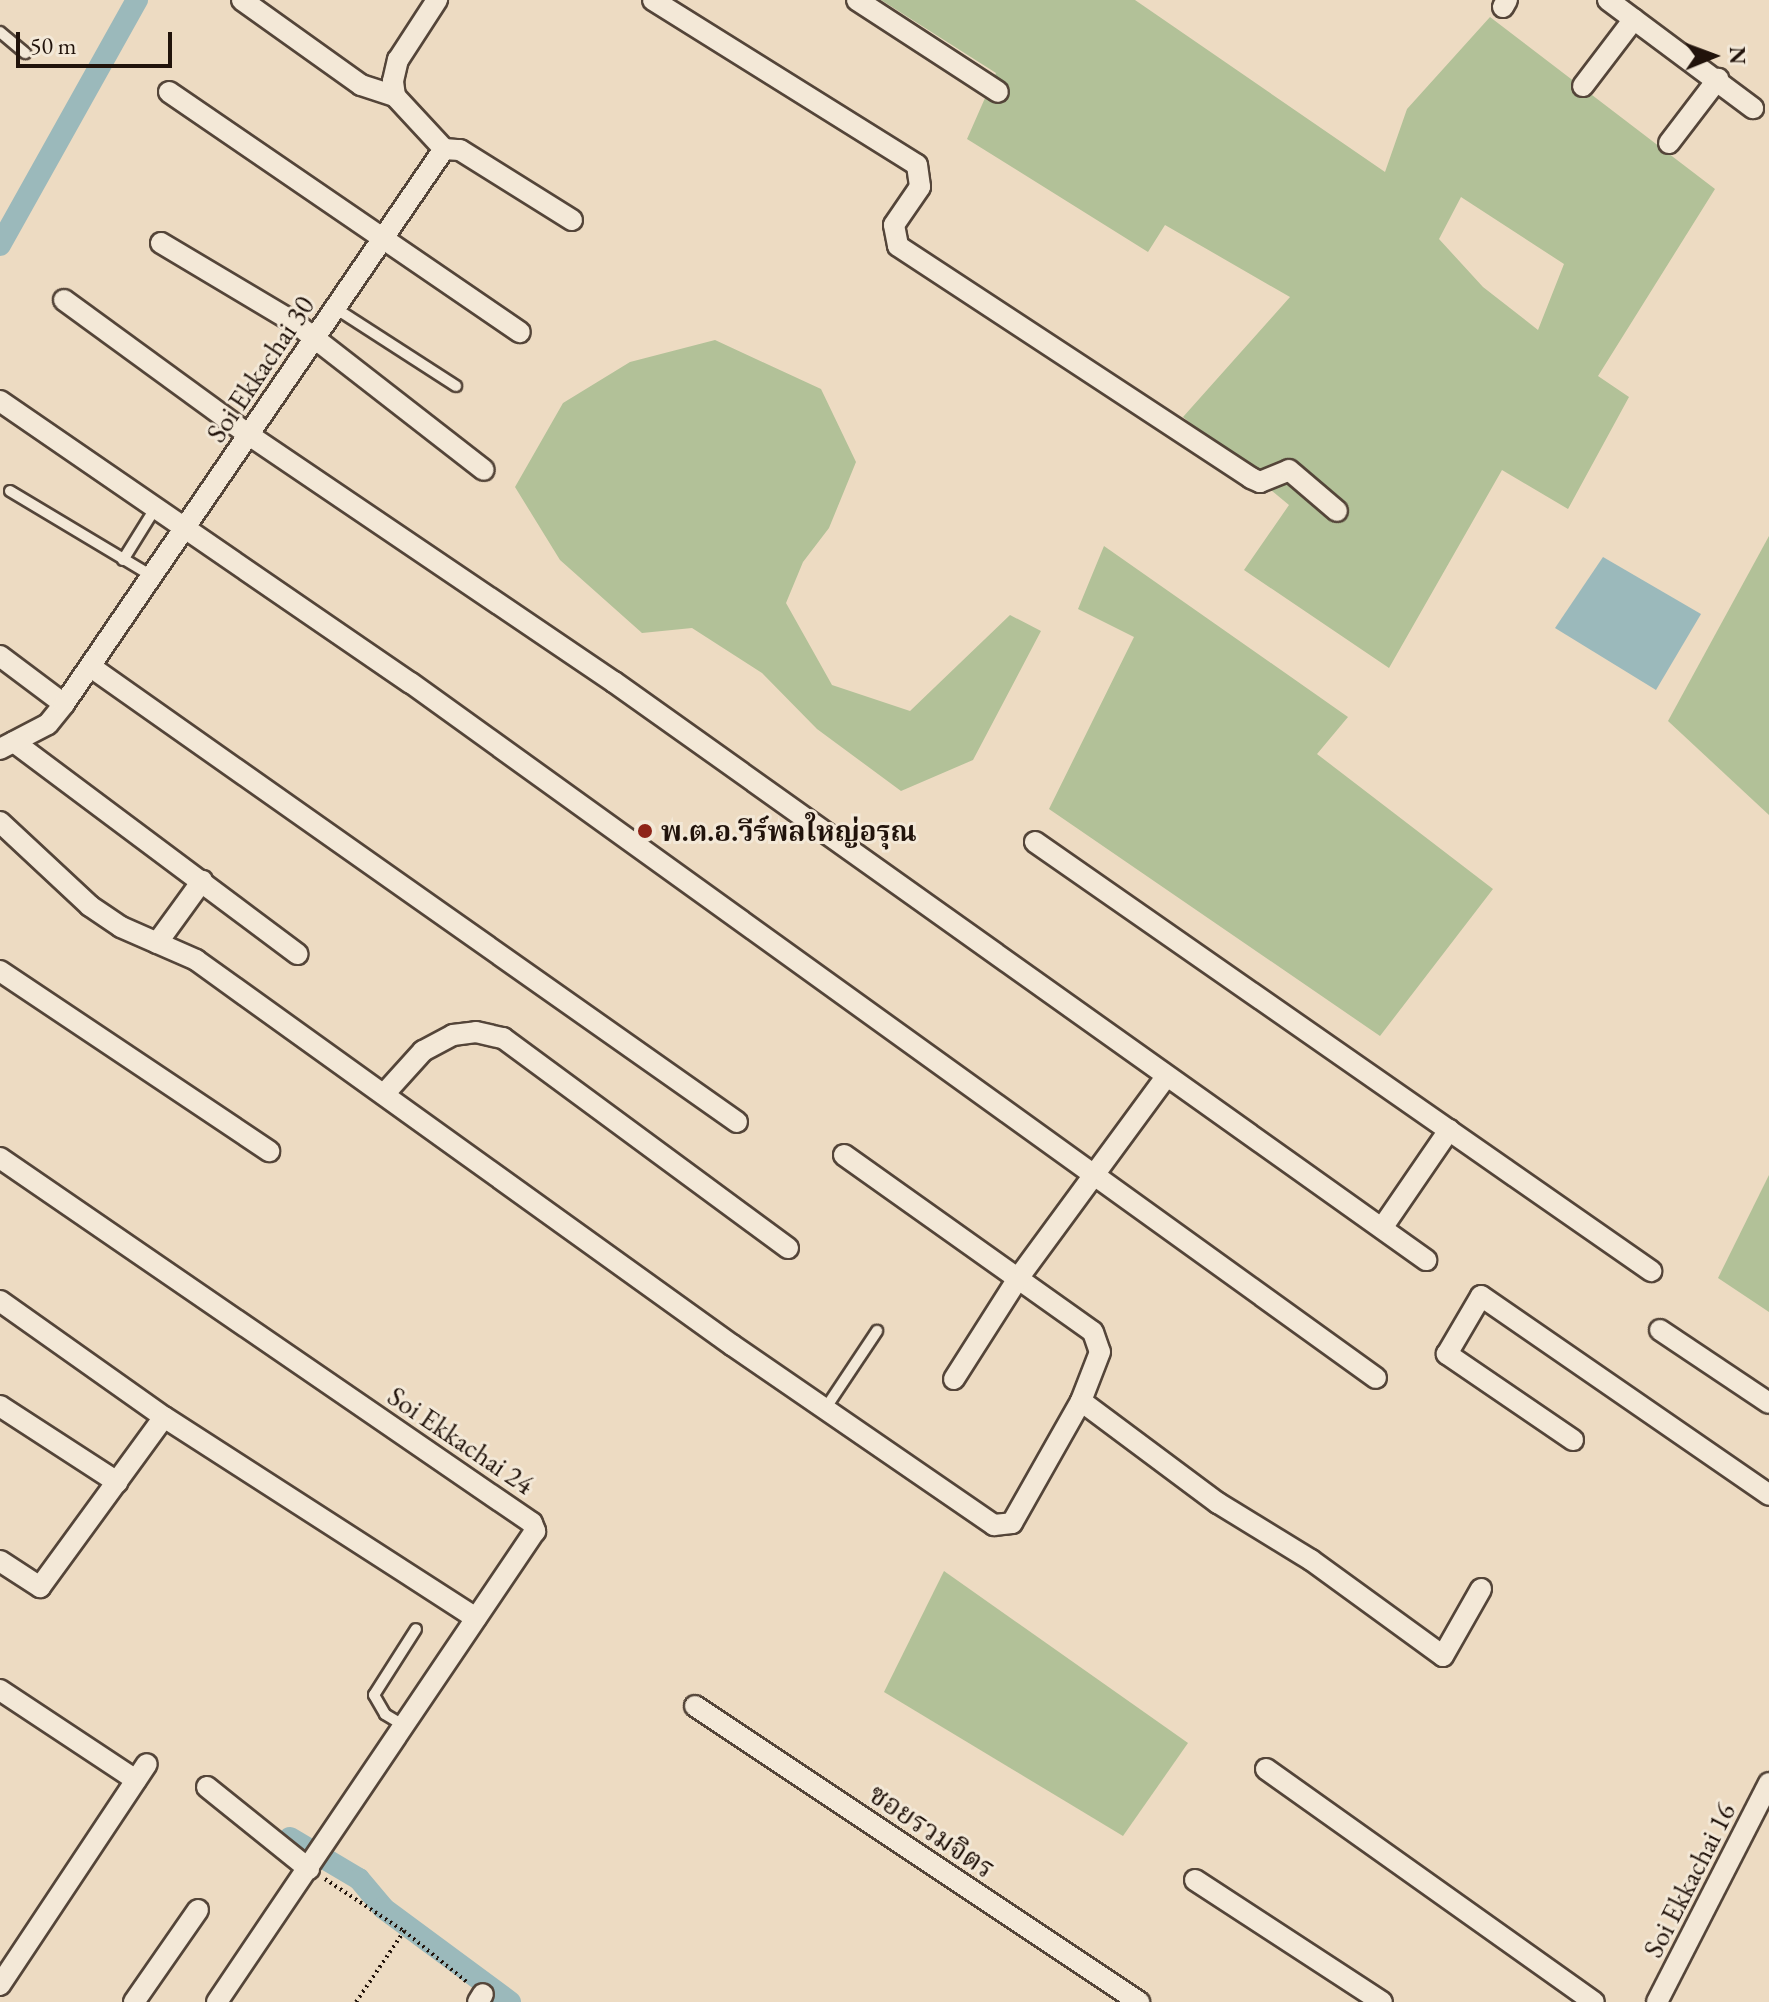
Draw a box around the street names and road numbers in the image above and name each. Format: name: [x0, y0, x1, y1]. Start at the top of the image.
street label: Soi Ekkachai 30: [199, 290, 321, 448]
street label: Soi Ekkachai 24: [382, 1379, 540, 1501]
street label: ซอยรวมจิตร: [863, 1777, 1001, 1885]
street label: Soi Ekkachai 16: [1636, 1797, 1742, 1963]

